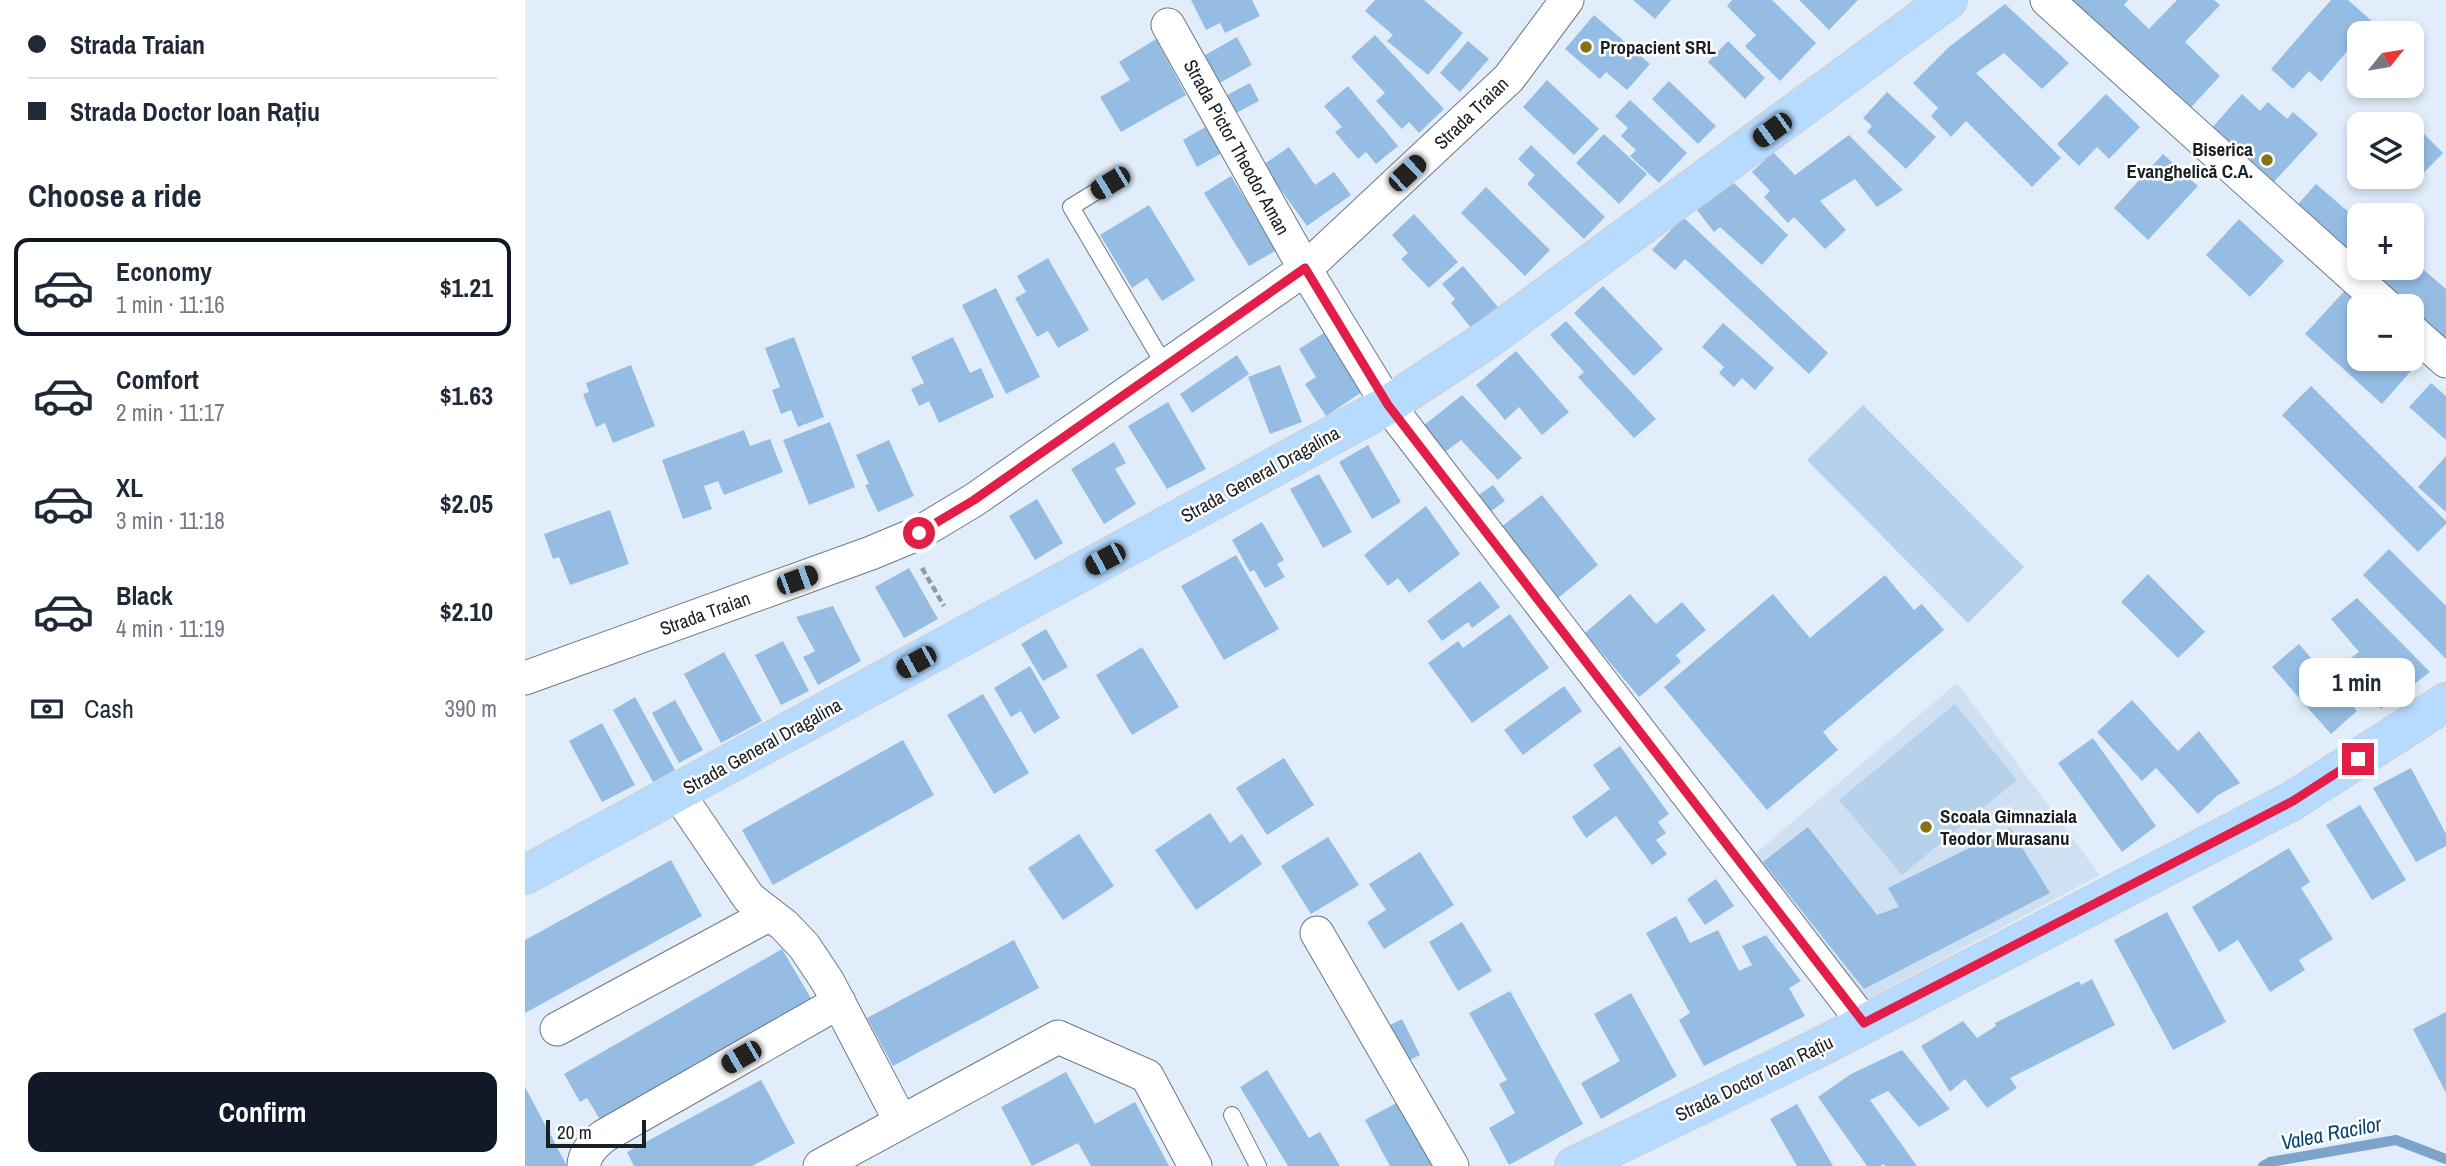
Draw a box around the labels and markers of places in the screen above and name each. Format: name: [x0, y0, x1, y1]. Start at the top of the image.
place label: Propacient SRL: [1600, 34, 1716, 60]
marker: Propacient SRL: [1578, 39, 1594, 55]
place label: Biserica Evanghelică C.A.: [2127, 136, 2253, 184]
marker: Biserica Evanghelică C.A.: [2259, 152, 2275, 168]
place label: Scoala Gimnaziala Teodor Murasanu: [1940, 803, 2077, 851]
marker: Scoala Gimnaziala Teodor Murasanu: [1918, 819, 1934, 835]

